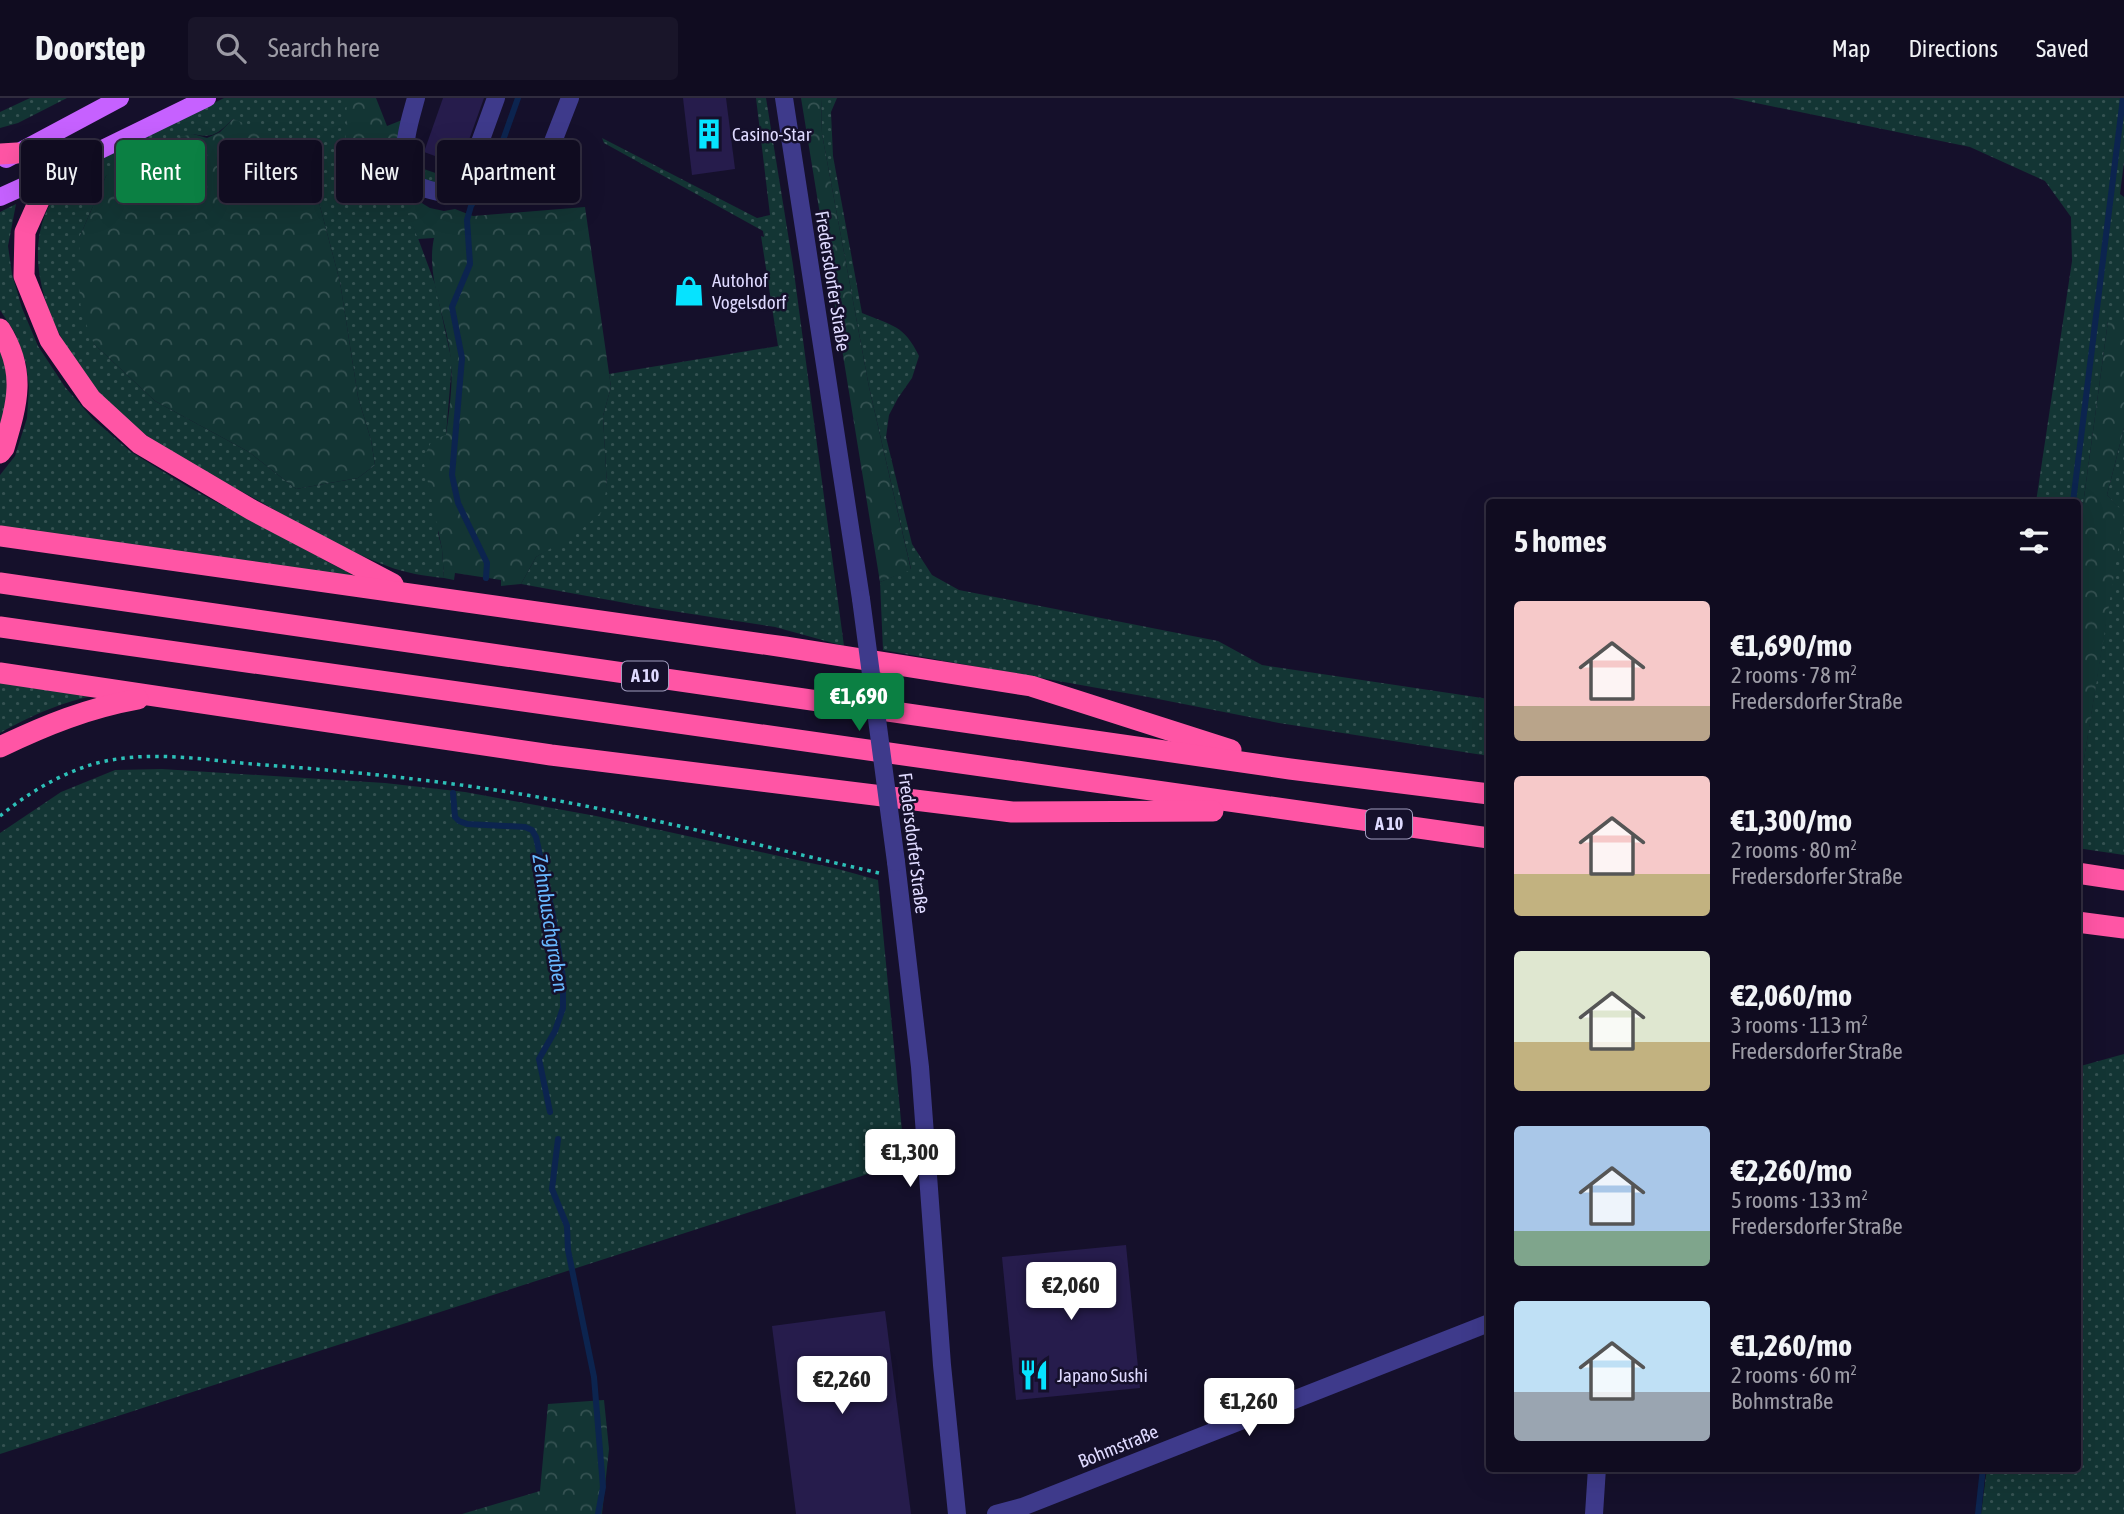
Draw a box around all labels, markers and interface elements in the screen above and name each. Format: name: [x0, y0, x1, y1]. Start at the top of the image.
search box: [188, 17, 678, 80]
text: Doorstep: [35, 29, 146, 67]
icon: search: [212, 29, 250, 67]
text: Search here: [268, 33, 380, 63]
text: Map: [1832, 35, 1870, 62]
text: Directions: [1908, 35, 1998, 62]
text: Saved: [2036, 35, 2089, 62]
building icon: Casino-Star: [692, 117, 726, 151]
place label: Casino-Star: [732, 123, 812, 145]
chip: Buy: [21, 140, 102, 203]
chip: Rent: [116, 140, 205, 203]
chip: Filters: [219, 140, 322, 203]
chip: New: [336, 140, 423, 203]
chip: Apartment: [437, 140, 580, 203]
street label: Fredersdorfer Straße: [811, 209, 855, 353]
place label: Autohof Vogelsdorf: [712, 269, 786, 313]
shop icon: Autohof Vogelsdorf: [672, 274, 706, 308]
icon: filters: [2015, 522, 2053, 560]
text: 5 homes: [1514, 524, 1607, 558]
text: €1,690/mo: [1731, 628, 1852, 662]
icon: home: [1570, 629, 1654, 713]
road number: A 10: [622, 662, 668, 690]
text: 2 rooms · 78 m²: [1731, 662, 1857, 688]
pin: €1,690: [802, 674, 916, 733]
text: €1,690: [830, 683, 888, 709]
text: Fredersdorfer Straße: [1731, 688, 1903, 714]
street label: Fredersdorfer Straße: [894, 771, 934, 915]
text: €1,300/mo: [1731, 803, 1852, 837]
icon: home: [1570, 804, 1654, 888]
road number: A 10: [1366, 810, 1412, 838]
text: 2 rooms · 80 m²: [1731, 837, 1857, 863]
water label: Zehnbuschgraben: [528, 852, 574, 994]
text: Fredersdorfer Straße: [1731, 863, 1903, 889]
text: €2,060/mo: [1731, 978, 1852, 1012]
icon: home: [1570, 979, 1654, 1063]
text: 3 rooms · 113 m²: [1731, 1012, 1868, 1038]
text: Fredersdorfer Straße: [1731, 1038, 1903, 1064]
pin: €1,300: [853, 1130, 967, 1189]
text: €1,300: [881, 1139, 939, 1165]
text: €2,260/mo: [1731, 1153, 1852, 1187]
icon: home: [1570, 1154, 1654, 1238]
text: 5 rooms · 133 m²: [1731, 1187, 1868, 1213]
text: Fredersdorfer Straße: [1731, 1213, 1903, 1239]
pin: €2,060: [1014, 1262, 1128, 1322]
text: €2,060: [1042, 1272, 1100, 1298]
text: €1,260/mo: [1731, 1328, 1852, 1362]
icon: home: [1570, 1329, 1654, 1413]
pin: €2,260: [785, 1356, 899, 1416]
restaurant icon: Japano Sushi: [1017, 1358, 1051, 1392]
text: 2 rooms · 60 m²: [1731, 1362, 1857, 1388]
place label: Japano Sushi: [1057, 1364, 1148, 1386]
text: €2,260: [813, 1366, 871, 1392]
pin: €1,260: [1192, 1378, 1306, 1438]
text: €1,260: [1220, 1388, 1278, 1414]
text: Bohmstraße: [1731, 1388, 1833, 1414]
street label: Bohmstraße: [1075, 1420, 1161, 1472]

